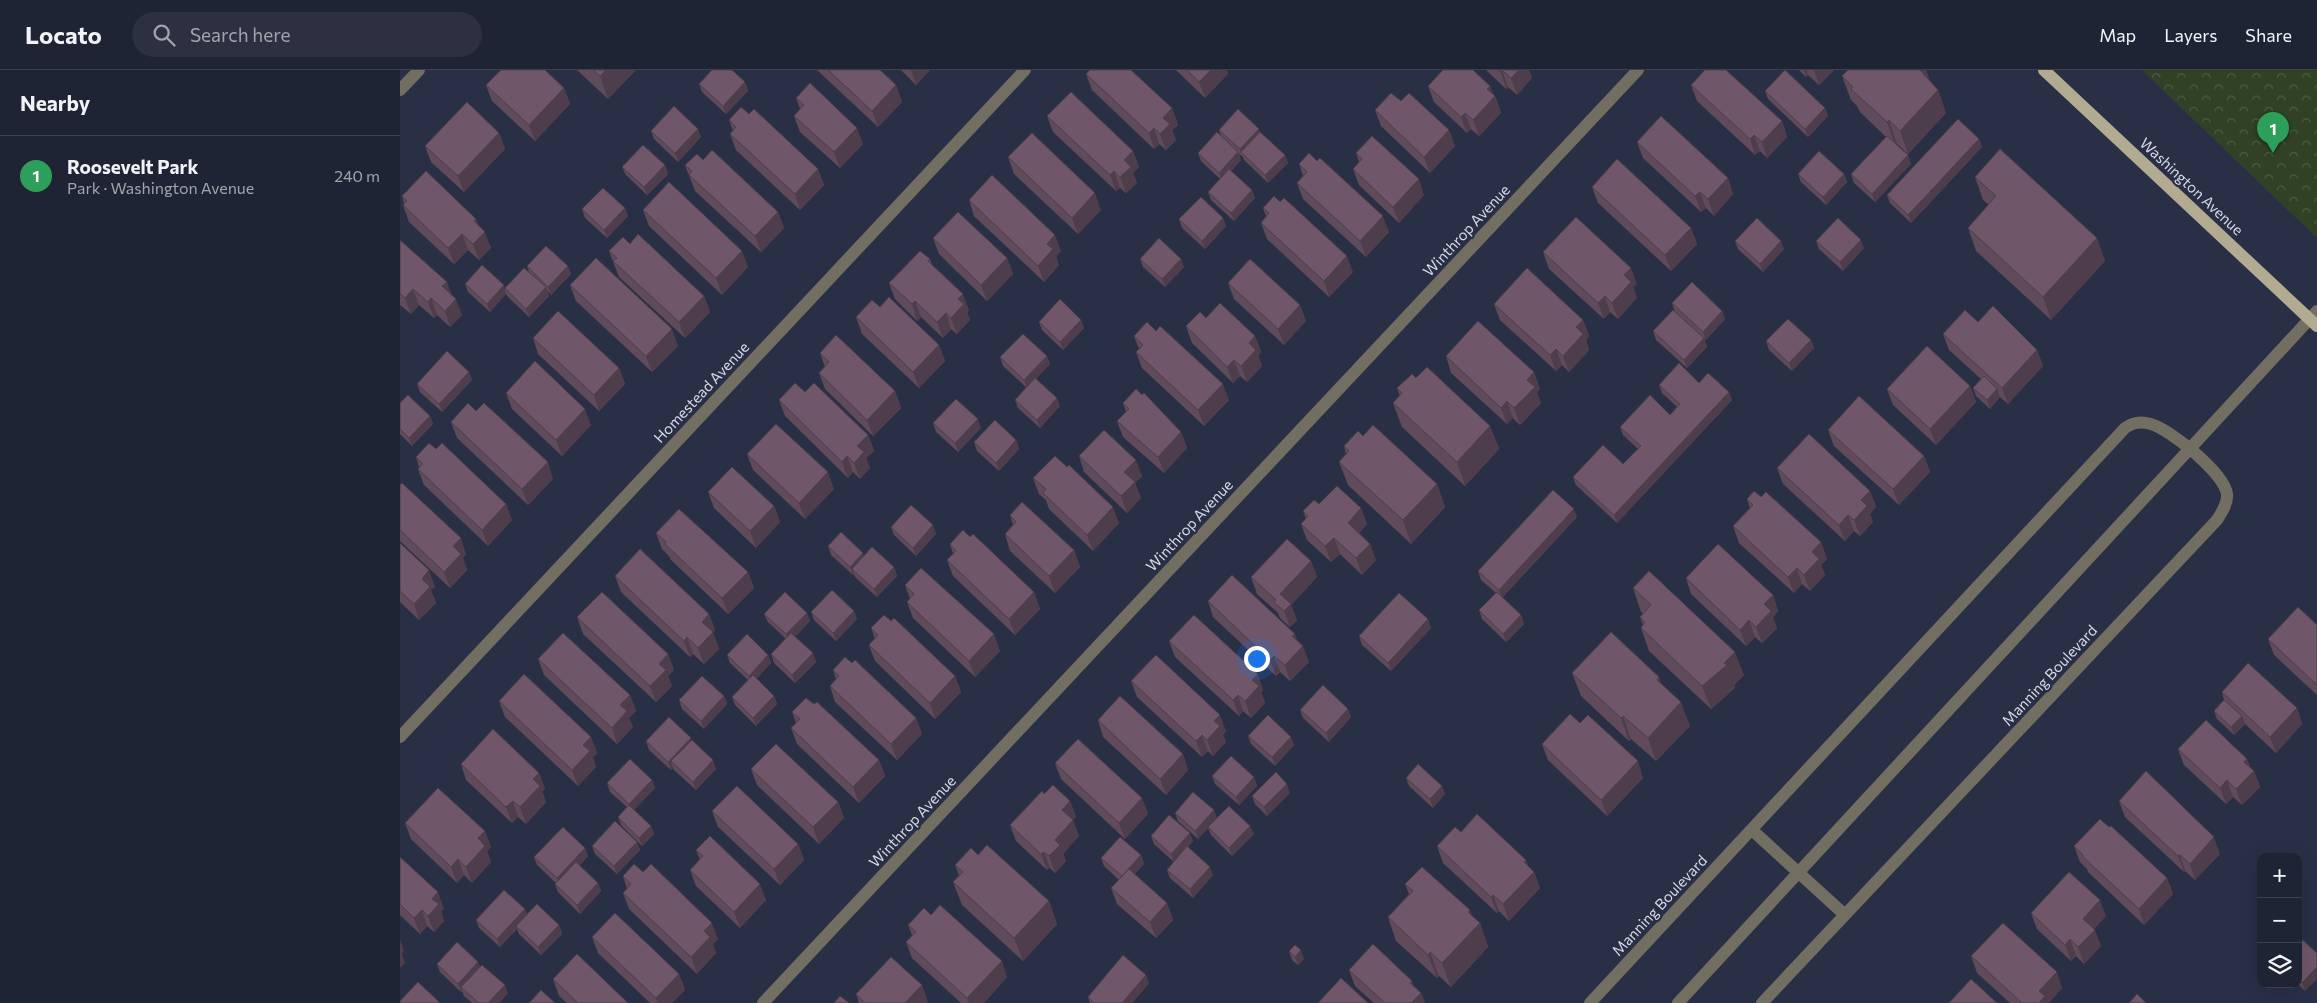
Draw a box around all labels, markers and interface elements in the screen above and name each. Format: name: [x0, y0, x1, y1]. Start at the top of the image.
search box: [132, 12, 482, 57]
text: Locato: [25, 20, 102, 49]
icon: search: [150, 21, 178, 49]
text: Search here: [190, 23, 290, 46]
text: Map: [2099, 24, 2136, 46]
text: Layers: [2164, 24, 2217, 46]
text: Share: [2245, 24, 2292, 46]
text: Nearby: [20, 90, 90, 115]
pin: 1: [2257, 112, 2289, 153]
street label: Washington Avenue: [2137, 133, 2248, 239]
text: Roosevelt Park: [67, 155, 198, 178]
text: 1: [32, 166, 40, 185]
text: 240 m: [334, 166, 380, 185]
text: Park · Washington Avenue: [67, 178, 254, 197]
street label: Winthrop Avenue: [1419, 180, 1513, 280]
street label: Homestead Avenue: [650, 338, 752, 446]
street label: Winthrop Avenue: [1142, 475, 1236, 575]
street label: Manning Boulevard: [1998, 621, 2100, 729]
your location: [1244, 646, 1270, 672]
street label: Winthrop Avenue: [865, 771, 959, 871]
street label: Manning Boulevard: [1608, 851, 1710, 959]
map controls: [2257, 853, 2302, 988]
button: +: [2257, 853, 2302, 898]
button: −: [2257, 898, 2302, 943]
button: layers: [2257, 943, 2302, 988]

